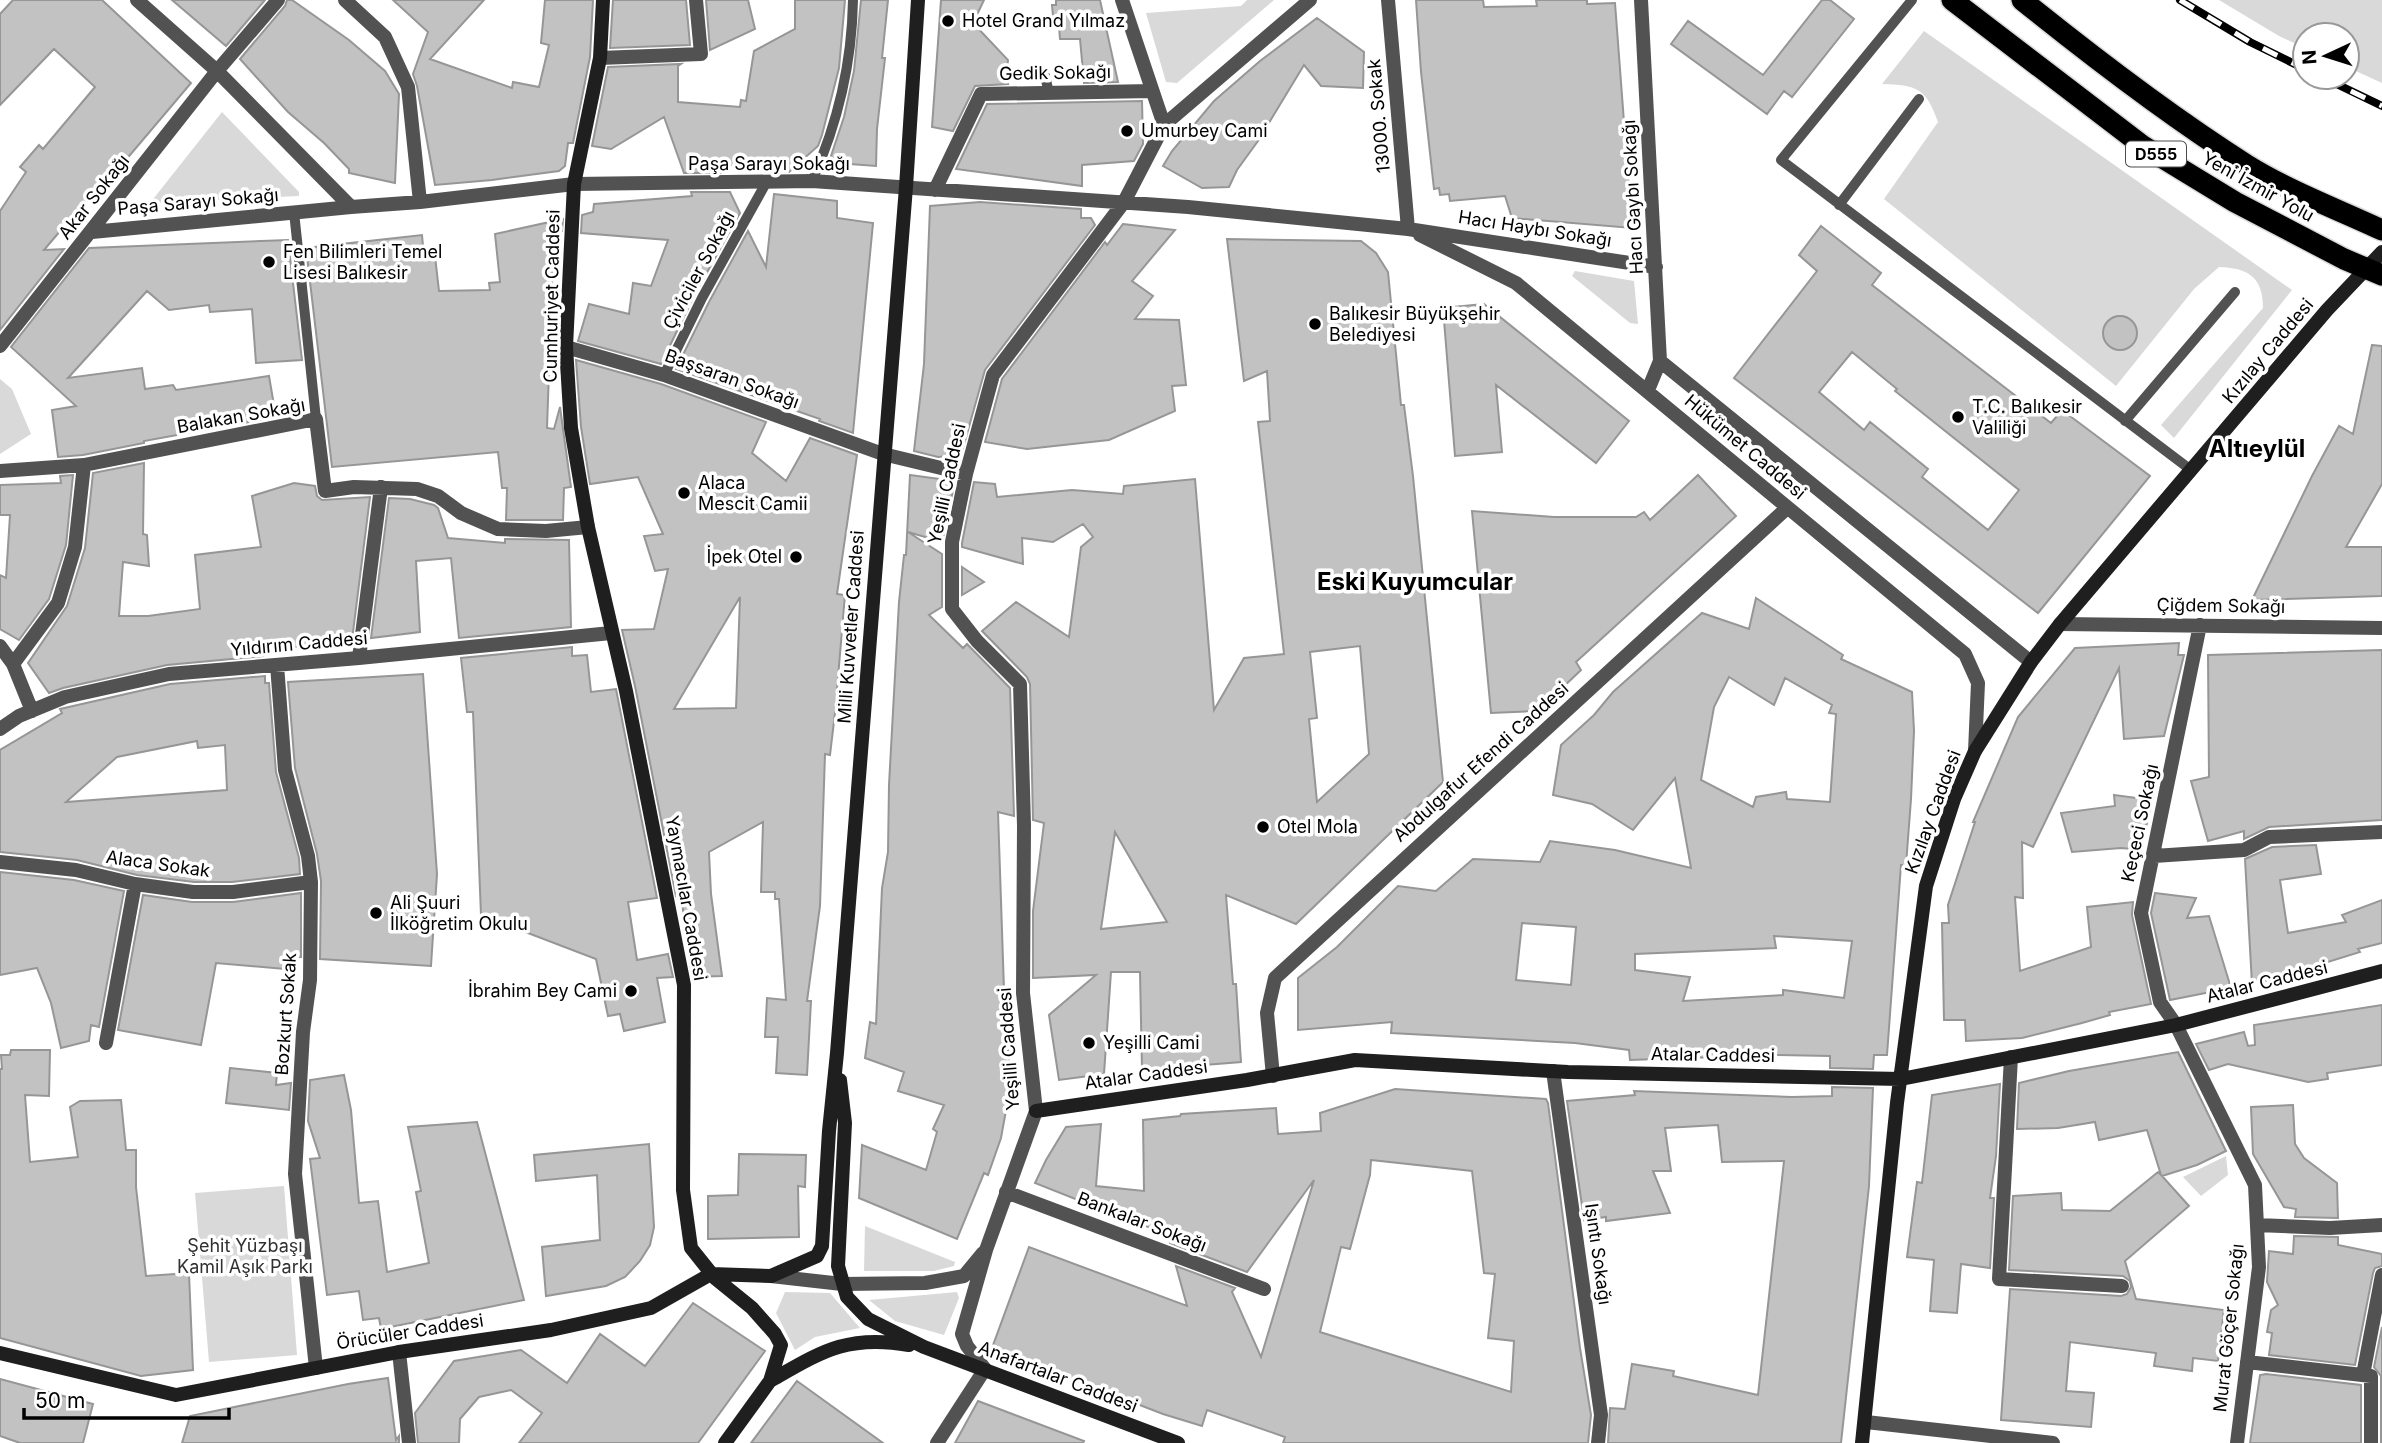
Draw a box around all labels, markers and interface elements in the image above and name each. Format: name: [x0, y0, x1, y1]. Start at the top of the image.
place label: Hotel Grand Yılmaz: [962, 10, 1125, 31]
marker: Hotel Grand Yılmaz: [940, 13, 956, 29]
north arrow: [2291, 21, 2361, 91]
text: N: [2298, 49, 2322, 65]
street label: 13000. Sokak: [1363, 58, 1394, 174]
street label: Gedik Sokağı: [999, 61, 1111, 84]
street label: Hacı Gaybı Sokağı: [1618, 119, 1647, 275]
place label: Umurbey Cami: [1141, 120, 1268, 141]
marker: Umurbey Cami: [1119, 123, 1135, 139]
road number: D555: [2126, 142, 2186, 166]
street label: Yeni İzmir Yolu: [2199, 146, 2318, 226]
street label: Akar Sokağı: [54, 150, 133, 243]
street label: Paşa Sarayı Sokağı: [688, 153, 850, 174]
street label: Paşa Sarayı Sokağı: [116, 184, 279, 219]
street label: Hacı Haybı Sokağı: [1457, 206, 1613, 251]
street label: Çiviciler Sokağı: [659, 207, 739, 333]
street label: Cumhuriyet Caddesi: [539, 209, 564, 383]
place label: Fen Bilimleri Temel Lisesi Balıkesir: [283, 241, 442, 283]
marker: Fen Bilimleri Temel Lisesi Balıkesir: [261, 254, 277, 270]
street label: Kızılay Caddesi: [2218, 294, 2317, 407]
place label: Balıkesir Büyükşehir Belediyesi: [1329, 303, 1500, 345]
marker: Balıkesir Büyükşehir Belediyesi: [1307, 316, 1323, 332]
street label: Başsaran Sokağı: [662, 344, 802, 413]
street label: Hükümet Caddesi: [1681, 390, 1810, 503]
street label: Balakan Sokağı: [175, 394, 307, 437]
place label: T.C. Balıkesir Valiliği: [1972, 396, 2082, 438]
marker: T.C. Balıkesir Valiliği: [1950, 409, 1966, 425]
street label: Yeşilli Caddesi: [923, 422, 970, 546]
district label: Altıeylül: [2209, 434, 2305, 463]
place label: Alaca Mescit Camii: [698, 472, 808, 514]
marker: Alaca Mescit Camii: [676, 485, 692, 501]
street label: Milli Kuvvetler Caddesi: [833, 530, 868, 724]
place label: İpek Otel: [706, 545, 782, 567]
marker: İpek Otel: [788, 549, 804, 565]
district label: Eski Kuyumcular: [1317, 567, 1513, 596]
street label: Çiğdem Sokağı: [2157, 594, 2285, 617]
street label: Yıldırım Caddesi: [229, 627, 368, 660]
street label: Abdulgafur Efendi Caddesi: [1389, 678, 1572, 846]
street label: Kızılay Caddesi: [1900, 747, 1965, 877]
street label: Keçeci Sokağı: [2117, 762, 2162, 884]
street label: Yaymacılar Caddesi: [662, 814, 711, 982]
place label: Otel Mola: [1277, 816, 1358, 837]
marker: Otel Mola: [1255, 819, 1271, 835]
street label: Alaca Sokak: [105, 846, 211, 881]
place label: Ali Şuuri İlköğretim Okulu: [390, 892, 528, 934]
marker: Ali Şuuri İlköğretim Okulu: [368, 905, 384, 921]
street label: Bozkurt Sokak: [271, 952, 300, 1076]
street label: Atalar Caddesi: [2204, 956, 2330, 1007]
place label: İbrahim Bey Cami: [468, 979, 617, 1001]
marker: İbrahim Bey Cami: [623, 983, 639, 999]
street label: Yeşilli Caddesi: [994, 987, 1023, 1111]
place label: Yeşilli Cami: [1103, 1032, 1200, 1053]
marker: Yeşilli Cami: [1081, 1035, 1097, 1051]
street label: Atalar Caddesi: [1651, 1043, 1775, 1066]
street label: Atalar Caddesi: [1083, 1055, 1209, 1094]
street label: Bankalar Sokağı: [1075, 1187, 1210, 1256]
street label: Işıntı Sokağı: [1581, 1202, 1616, 1306]
park label: Şehit Yüzbaşı Kamil Aşık Parkı: [177, 1235, 313, 1277]
street label: Murat Göçer Sokağı: [2209, 1243, 2248, 1413]
street label: Örücüler Caddesi: [335, 1309, 485, 1353]
street label: Anafartalar Caddesi: [976, 1336, 1141, 1417]
scale bar: [24, 1376, 229, 1420]
text: 50 m: [35, 1388, 85, 1413]

